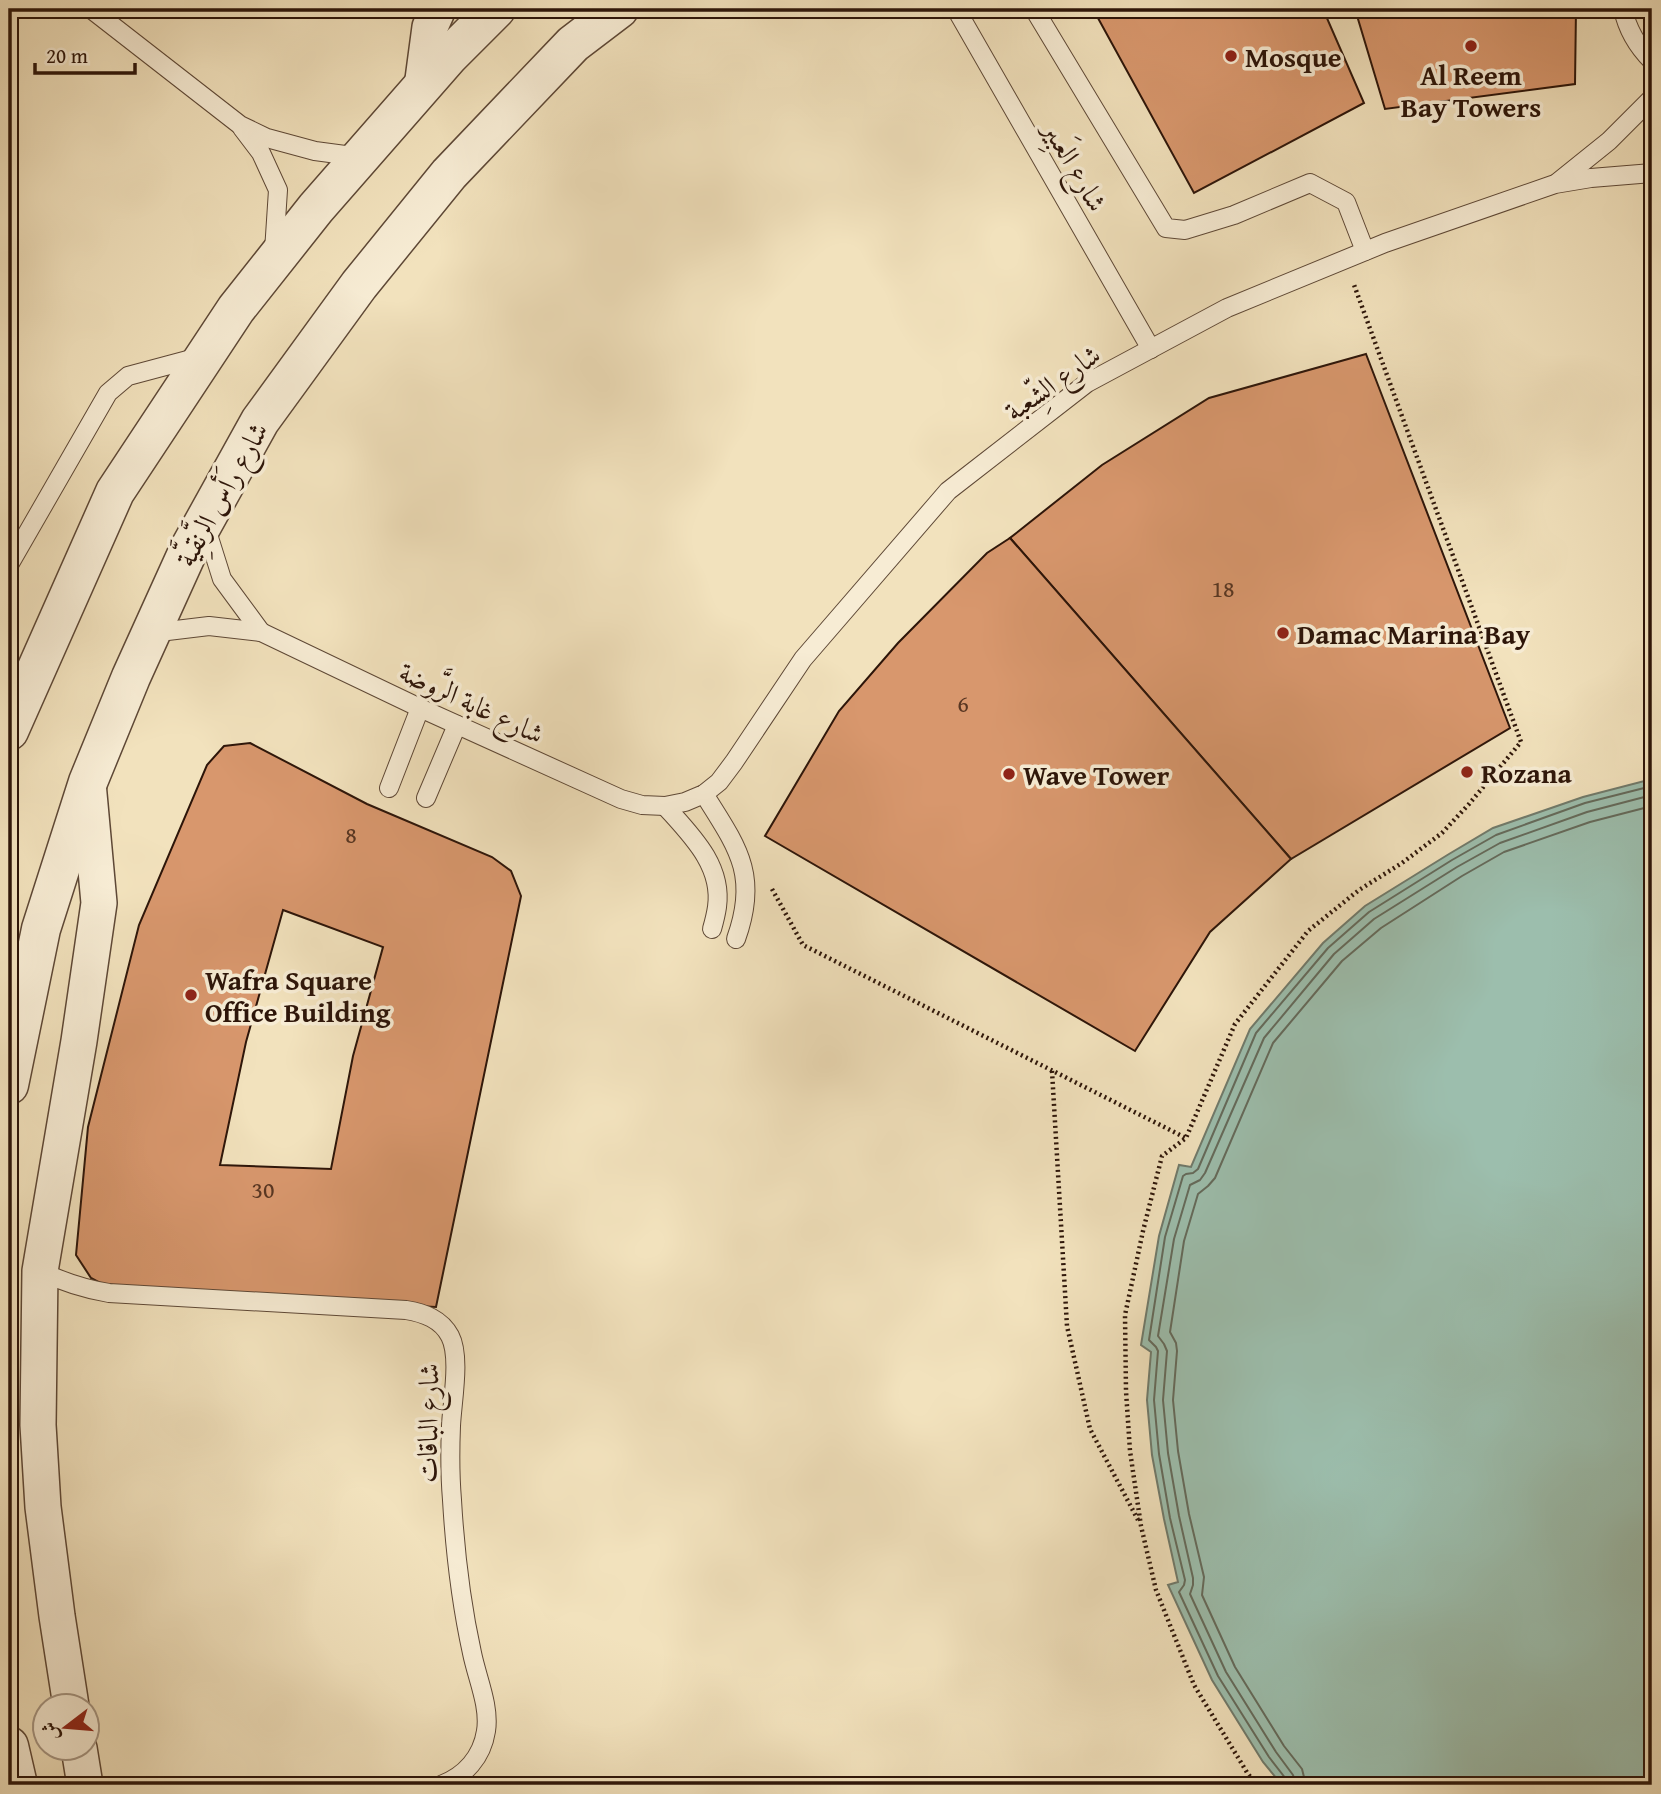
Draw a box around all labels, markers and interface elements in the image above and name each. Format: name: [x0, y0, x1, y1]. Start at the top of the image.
scale bar: [35, 32, 135, 76]
place label: Mosque: [1245, 36, 1341, 77]
marker: Al Reem Bay Towers: [1463, 38, 1479, 54]
text: 20 m: [46, 40, 88, 71]
marker: Mosque: [1223, 48, 1239, 64]
place label: Al Reem Bay Towers: [1401, 54, 1541, 127]
street label: شارع العَبِير: [1029, 111, 1118, 221]
street label: شارع الشِّعبة: [995, 334, 1111, 433]
street label: شارع رَأس الرَّنقِيَّة: [162, 413, 281, 576]
house number: 18: [1211, 571, 1235, 606]
place label: Damac Marina Bay: [1297, 613, 1531, 654]
marker: Damac Marina Bay: [1275, 625, 1291, 641]
street label: شارع غابة الرَّوضة: [391, 648, 552, 757]
house number: 6: [957, 686, 969, 721]
place label: Rozana: [1481, 752, 1572, 793]
place label: Wave Tower: [1023, 754, 1170, 795]
marker: Rozana: [1459, 764, 1475, 780]
marker: Wave Tower: [1001, 766, 1017, 782]
house number: 8: [345, 817, 357, 852]
place label: Wafra Square Office Building: [205, 959, 391, 1032]
marker: Wafra Square Office Building: [183, 987, 199, 1003]
house number: 30: [251, 1172, 275, 1207]
street label: شارع الباقات: [405, 1363, 453, 1483]
north arrow: [32, 1692, 102, 1762]
text: ش: [34, 1719, 66, 1745]

